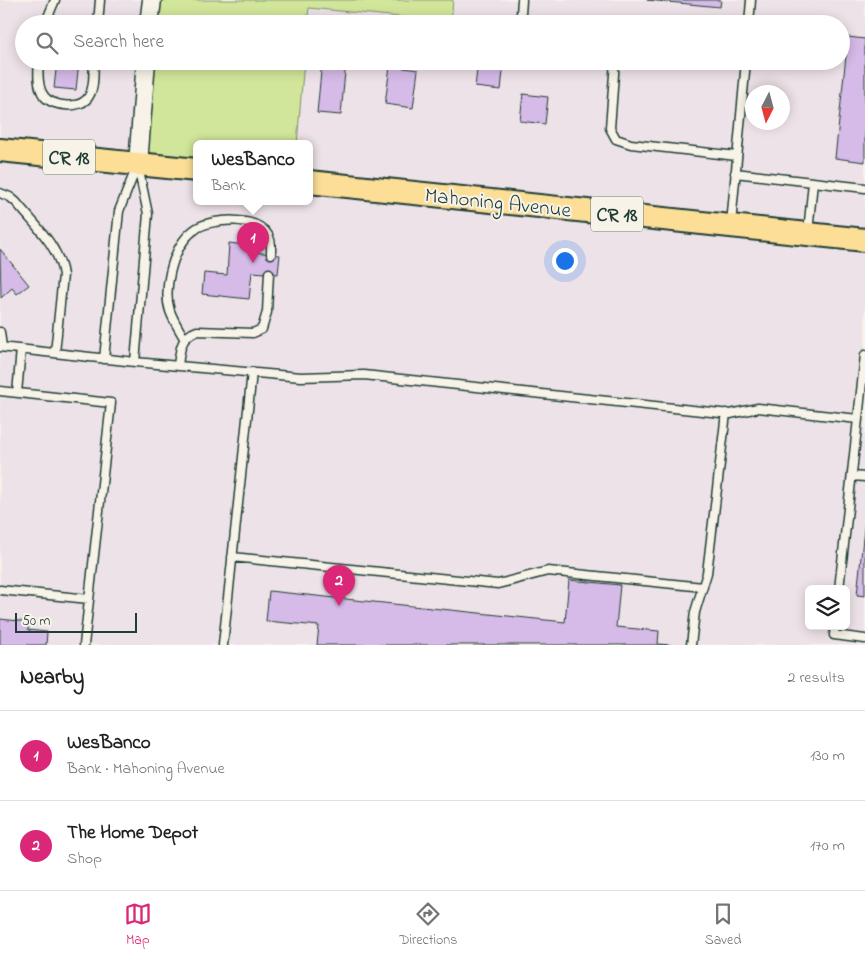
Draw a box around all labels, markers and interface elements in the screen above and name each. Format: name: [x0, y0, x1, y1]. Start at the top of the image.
search box: [15, 15, 850, 70]
icon: search: [33, 29, 61, 57]
text: Search here: [73, 29, 164, 56]
north arrow: [745, 85, 790, 130]
road number: CR 18: [43, 140, 95, 174]
popup: [193, 140, 313, 205]
text: WesBanco: [211, 147, 295, 174]
text: Bank: [211, 174, 245, 198]
street label: Mahoning Avenue: [423, 181, 573, 229]
road number: CR 18: [591, 196, 643, 232]
pin: 1: [237, 222, 269, 263]
your location: [552, 248, 578, 274]
pin: 2: [323, 565, 355, 606]
map controls: [805, 585, 850, 630]
button: layers: [805, 585, 850, 630]
scale bar: [15, 610, 138, 633]
text: 50 m: [22, 611, 50, 632]
text: Nearby: [20, 663, 84, 693]
text: 2 results: [787, 666, 845, 690]
text: WesBanco: [67, 730, 151, 757]
text: 1: [33, 744, 39, 768]
text: 130 m: [810, 744, 845, 768]
text: Bank · Mahoning Avenue: [67, 757, 225, 781]
text: The Home Depot: [67, 820, 198, 847]
text: 2: [32, 834, 40, 858]
text: 170 m: [810, 834, 845, 858]
text: Shop: [67, 847, 102, 871]
tab: Map: [124, 900, 152, 951]
tab: Directions: [399, 900, 457, 951]
tab: Saved: [705, 900, 741, 951]

